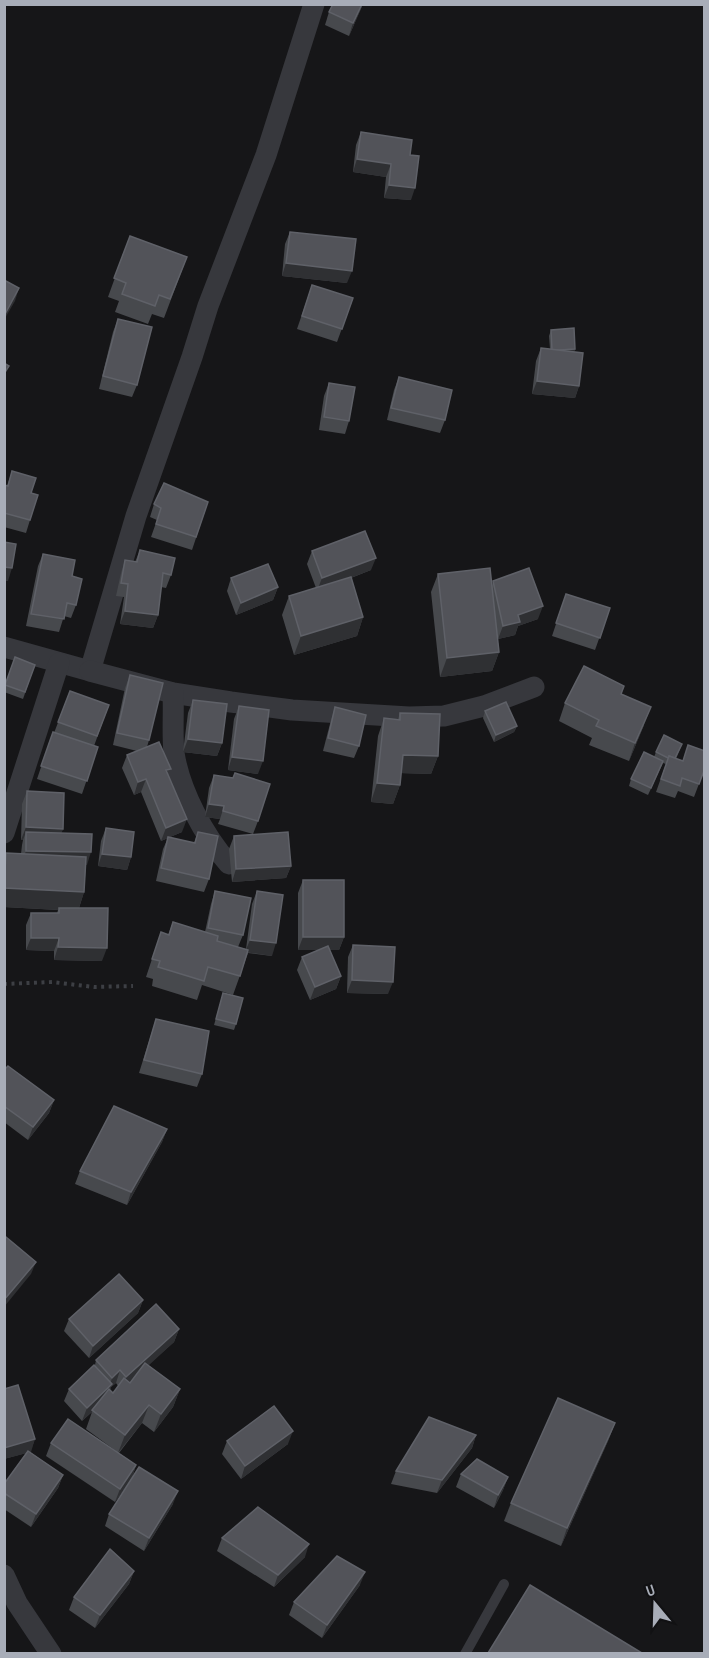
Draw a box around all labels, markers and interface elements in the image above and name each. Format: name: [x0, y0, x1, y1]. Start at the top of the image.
north arrow: [625, 1574, 685, 1634]
text: U: [644, 1581, 658, 1602]

